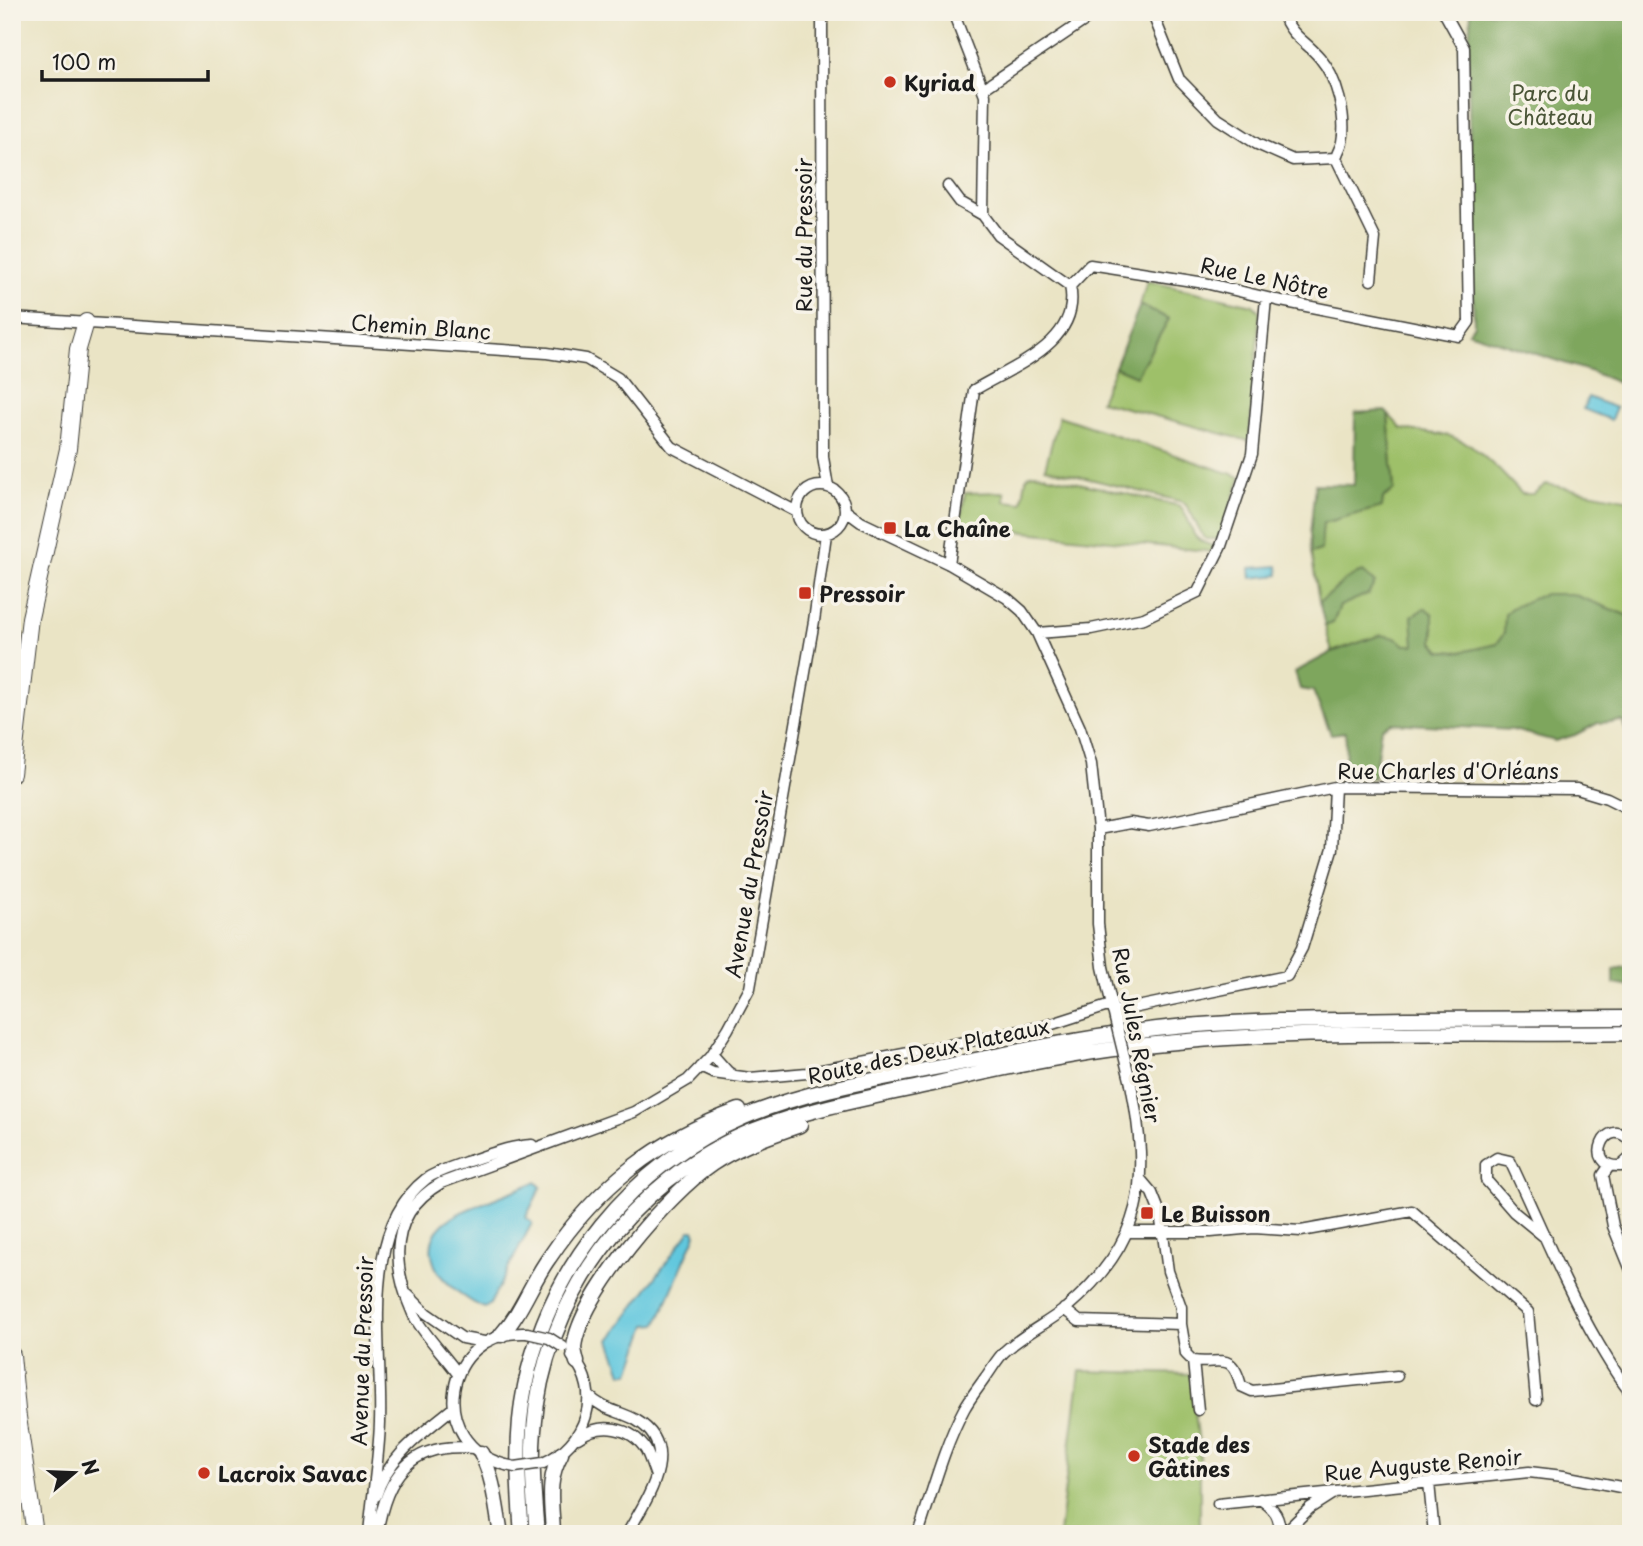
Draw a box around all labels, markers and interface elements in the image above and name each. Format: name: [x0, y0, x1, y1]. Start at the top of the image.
scale bar: [42, 38, 208, 82]
text: 100 m: [52, 45, 116, 77]
place label: Kyriad: [904, 66, 975, 98]
marker: Kyriad: [882, 74, 898, 90]
park label: Parc du Château: [1507, 76, 1593, 132]
street label: Rue du Pressoir: [787, 157, 819, 312]
street label: Rue Le Nôtre: [1198, 248, 1332, 306]
street label: Chemin Blanc: [350, 305, 492, 347]
place label: La Chaîne: [904, 512, 1011, 544]
marker: La Chaîne: [882, 520, 898, 536]
place label: Pressoir: [819, 577, 905, 609]
marker: Pressoir: [797, 585, 813, 601]
street label: Rue Charles d'Orléans: [1337, 754, 1559, 786]
street label: Avenue du Pressoir: [716, 787, 780, 980]
street label: Rue Jules Régnier: [1105, 945, 1171, 1126]
street label: Route des Deux Plateaux: [804, 1009, 1052, 1091]
place label: Le Buisson: [1161, 1197, 1270, 1229]
marker: Le Buisson: [1139, 1205, 1155, 1221]
street label: Avenue du Pressoir: [342, 1255, 380, 1446]
place label: Stade des Gâtines: [1148, 1428, 1250, 1484]
north arrow: [38, 1438, 108, 1508]
street label: Rue Auguste Renoir: [1323, 1439, 1524, 1489]
marker: Stade des Gâtines: [1126, 1448, 1142, 1464]
text: N: [75, 1455, 107, 1479]
place label: Lacroix Savac: [218, 1457, 367, 1489]
marker: Lacroix Savac: [196, 1465, 212, 1481]

